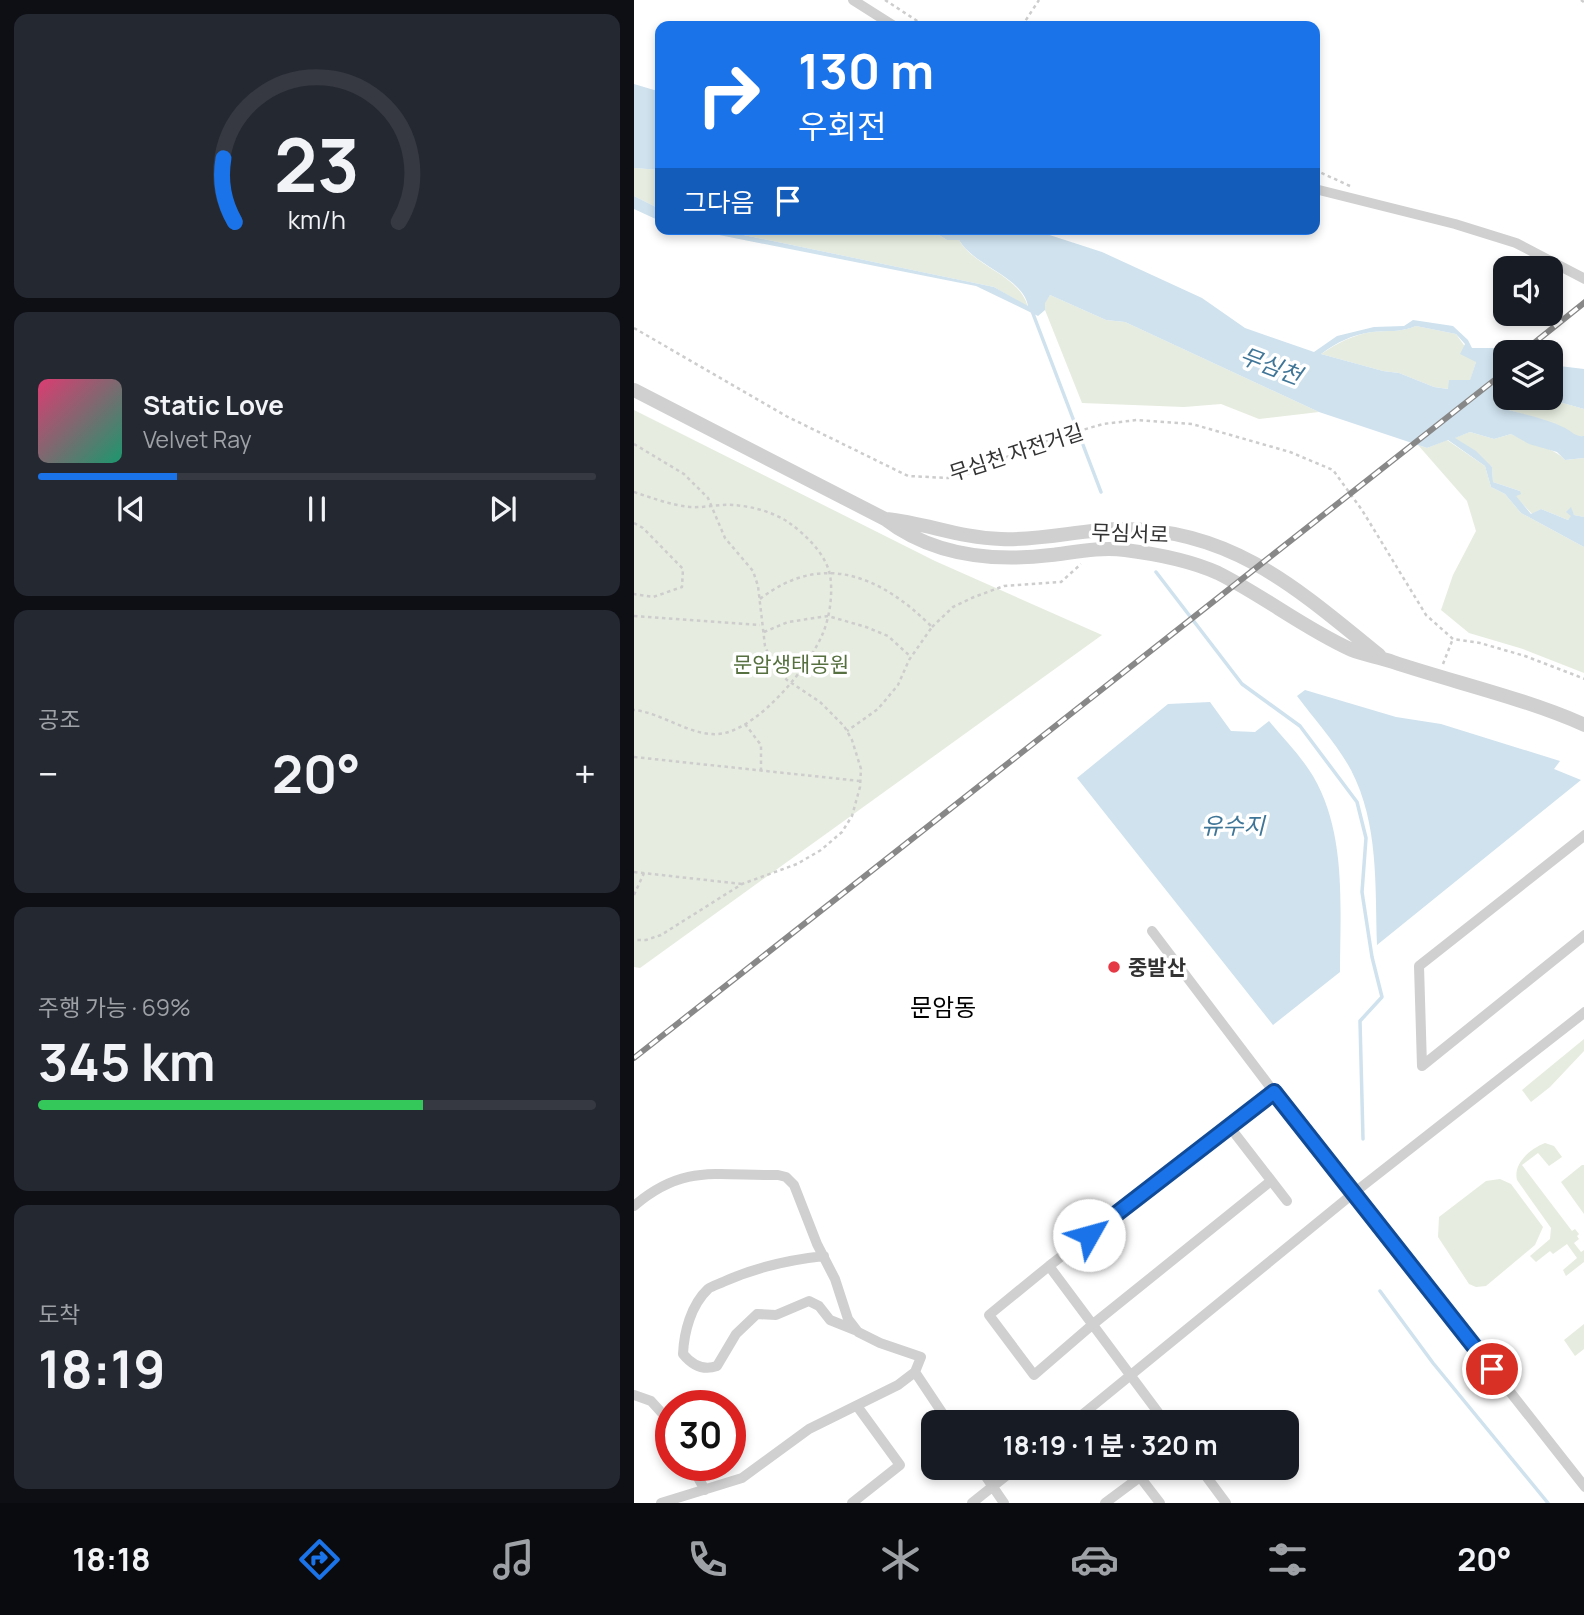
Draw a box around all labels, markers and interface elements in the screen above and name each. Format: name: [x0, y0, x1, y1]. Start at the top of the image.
text: 130 m: [798, 37, 934, 104]
icon: right: [683, 49, 774, 140]
text: 우회전: [798, 104, 886, 148]
text: 23: [274, 114, 360, 214]
icon: arrive: [769, 182, 807, 220]
text: 그다음: [683, 184, 755, 220]
text: km/h: [288, 202, 346, 237]
map controls: [1493, 256, 1563, 410]
button: sound: [1493, 256, 1563, 326]
water label: 무심천: [1236, 339, 1309, 392]
button: layers: [1493, 340, 1563, 410]
text: Static Love: [143, 387, 284, 423]
street label: 무심천 자전거길: [945, 417, 1087, 487]
text: Velvet Ray: [143, 423, 252, 455]
icon: previous: [112, 490, 150, 528]
icon: pause: [298, 490, 336, 528]
icon: next: [484, 490, 522, 528]
street label: 무심서로: [1091, 518, 1169, 548]
park label: 문암생태공원: [733, 650, 849, 678]
text: 공조: [38, 703, 80, 735]
text: 20°: [272, 738, 361, 809]
text: −: [38, 747, 59, 799]
text: +: [574, 747, 596, 799]
water label: 유수지: [1201, 809, 1267, 841]
place label: 중발산: [1128, 953, 1186, 981]
marker: 중발산: [1106, 959, 1122, 975]
district label: 문암동: [910, 990, 976, 1023]
text: 주행 가능 · 69%: [38, 991, 191, 1023]
text: 345 km: [38, 1026, 215, 1097]
position arrow: [1052, 1198, 1126, 1272]
text: 도착: [38, 1298, 80, 1330]
text: 18:19: [38, 1333, 166, 1404]
pin: [1462, 1339, 1522, 1399]
icon: arrive: [1473, 1350, 1511, 1388]
speed limit sign: 30: [655, 1390, 746, 1481]
text: 18:19 · 1 분 · 320 m: [1002, 1427, 1218, 1463]
icon: directions: [295, 1535, 344, 1584]
icon: music: [489, 1535, 538, 1584]
icon: phone: [683, 1535, 732, 1584]
icon: climate: [876, 1535, 925, 1584]
icon: car: [1070, 1535, 1119, 1584]
icon: filters: [1263, 1535, 1312, 1584]
text: 18:18: [72, 1537, 151, 1581]
text: 20°: [1457, 1537, 1512, 1581]

